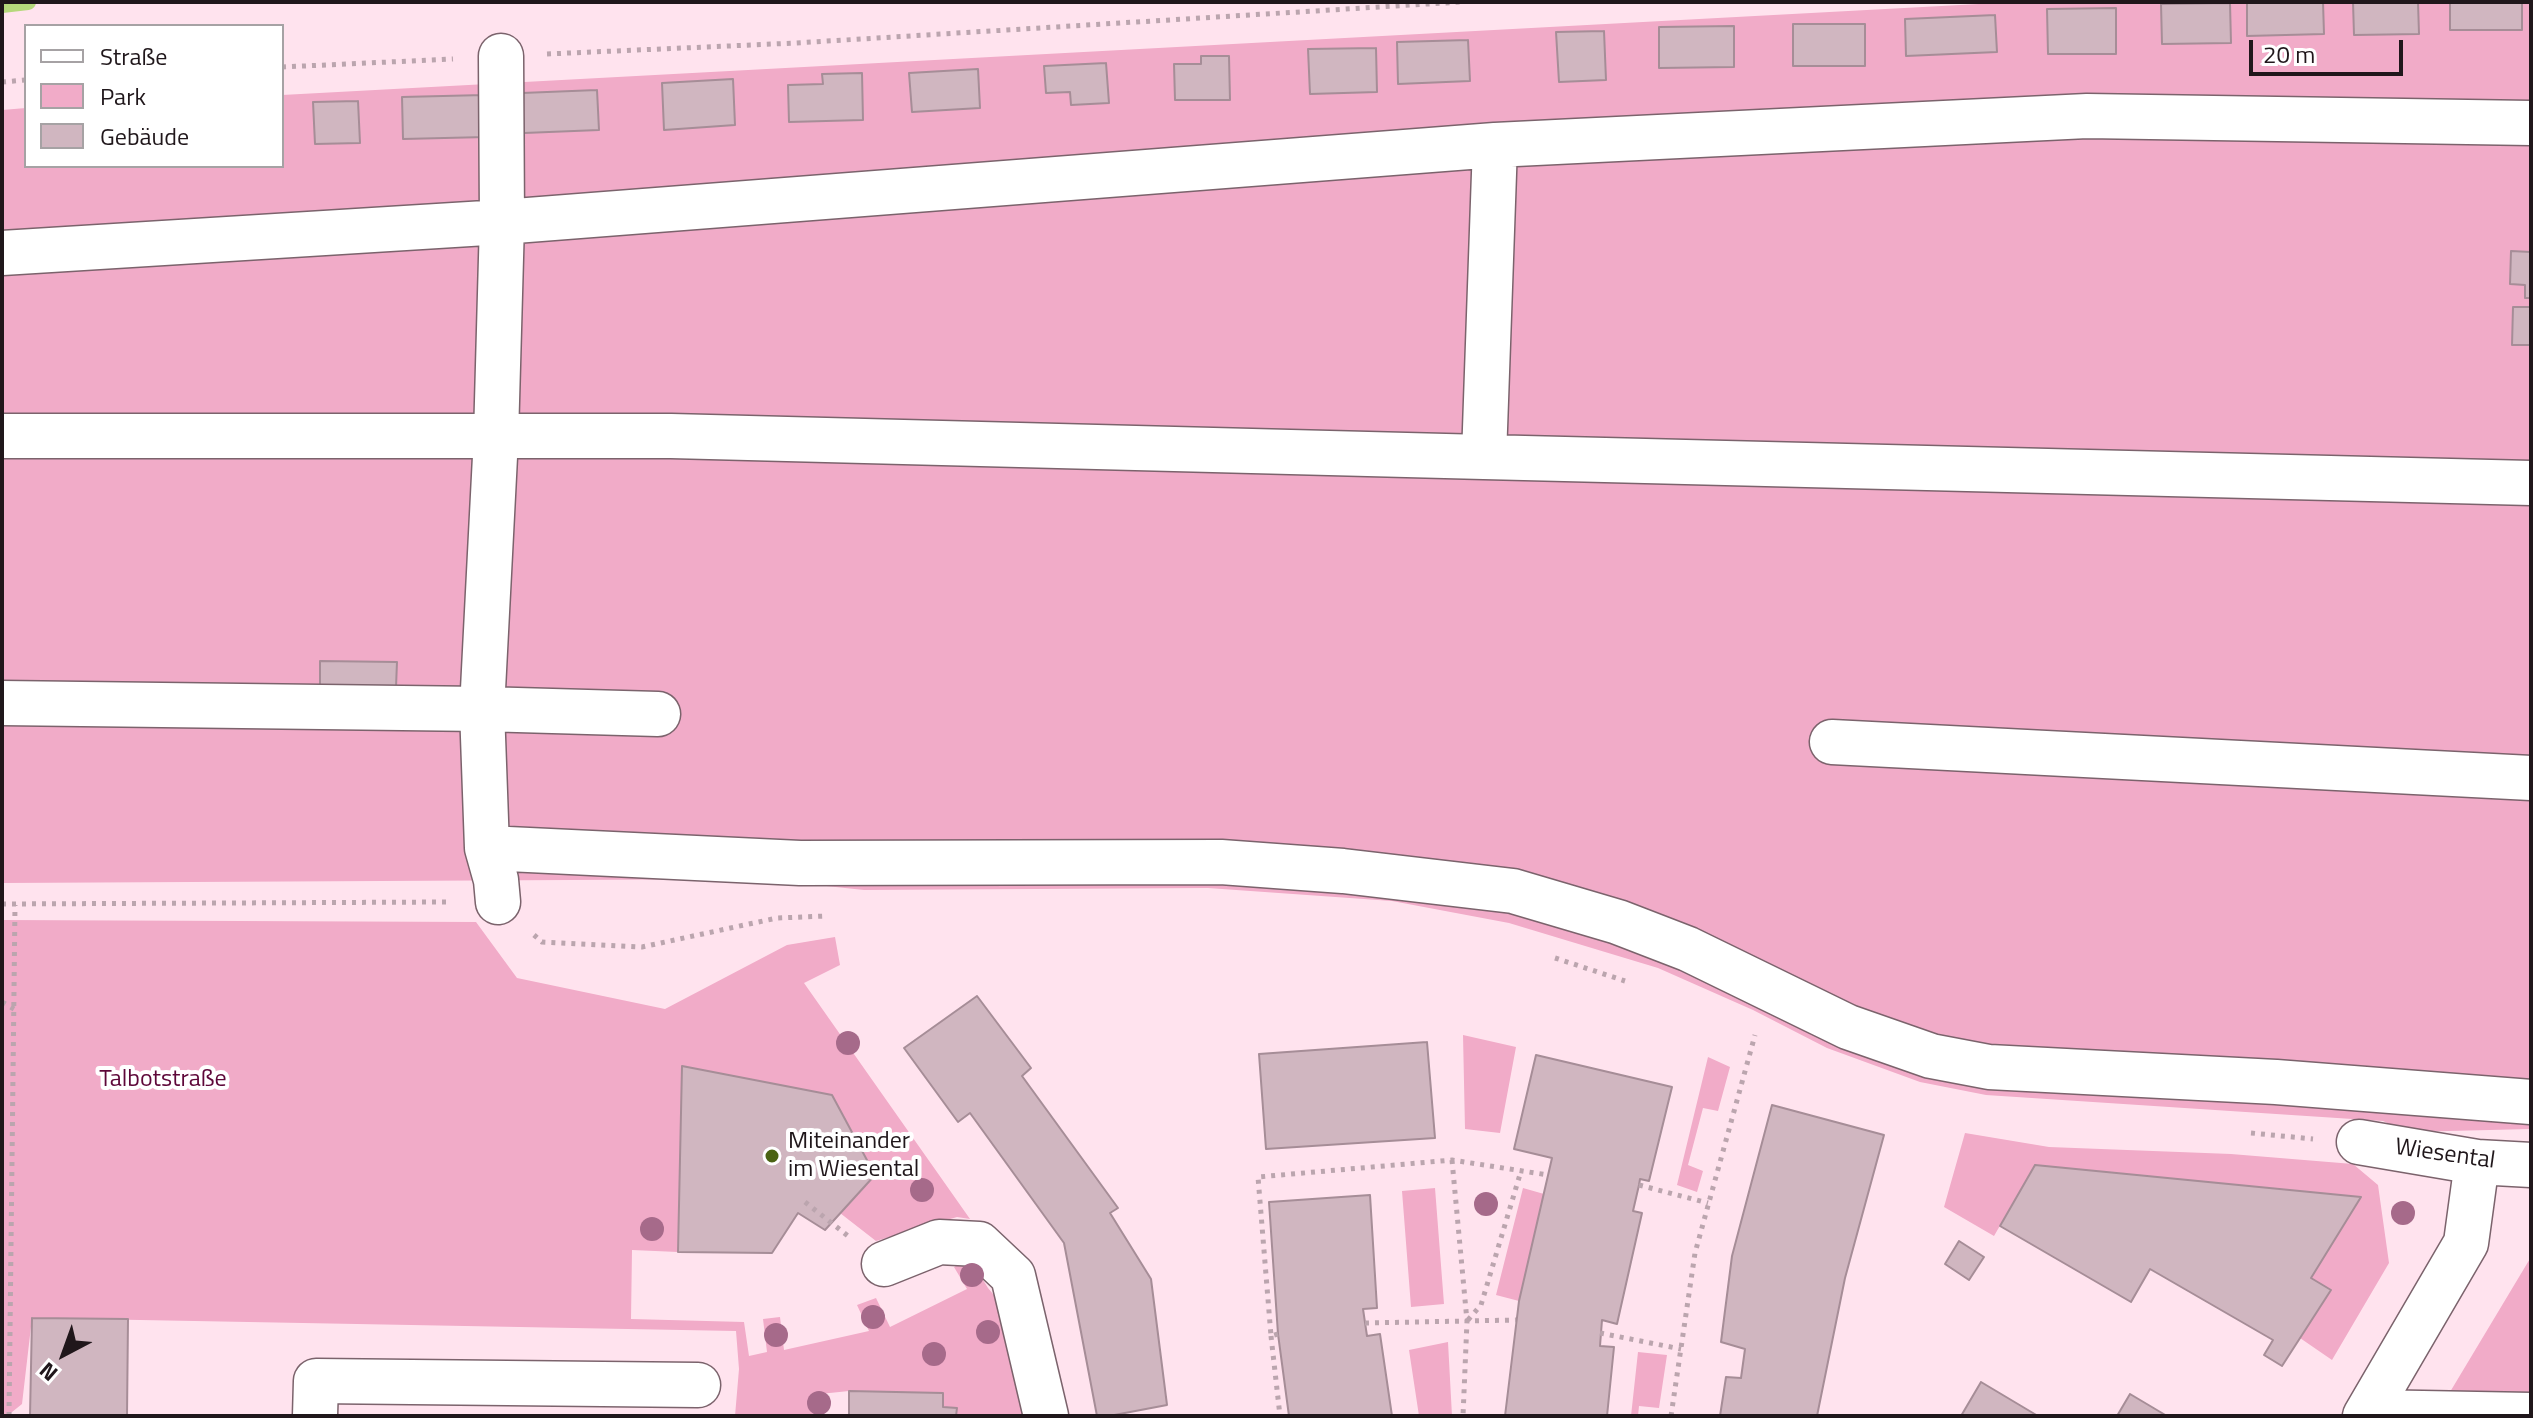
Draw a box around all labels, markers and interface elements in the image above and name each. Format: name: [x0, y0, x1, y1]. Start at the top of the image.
legend: [24, 24, 284, 168]
scale bar: [2253, 24, 2407, 74]
text: 20 m: [2263, 36, 2315, 72]
text: Straße: [100, 38, 167, 74]
text: Park: [100, 78, 146, 114]
text: Gebäude: [100, 118, 189, 154]
park label: Talbotstraße: [99, 1066, 227, 1094]
place label: Miteinander im Wiesental: [788, 1128, 919, 1184]
street label: Wiesental: [2393, 1134, 2497, 1176]
marker: Miteinander im Wiesental: [763, 1147, 781, 1165]
north arrow: [24, 1314, 104, 1394]
text: N: [31, 1354, 65, 1390]

